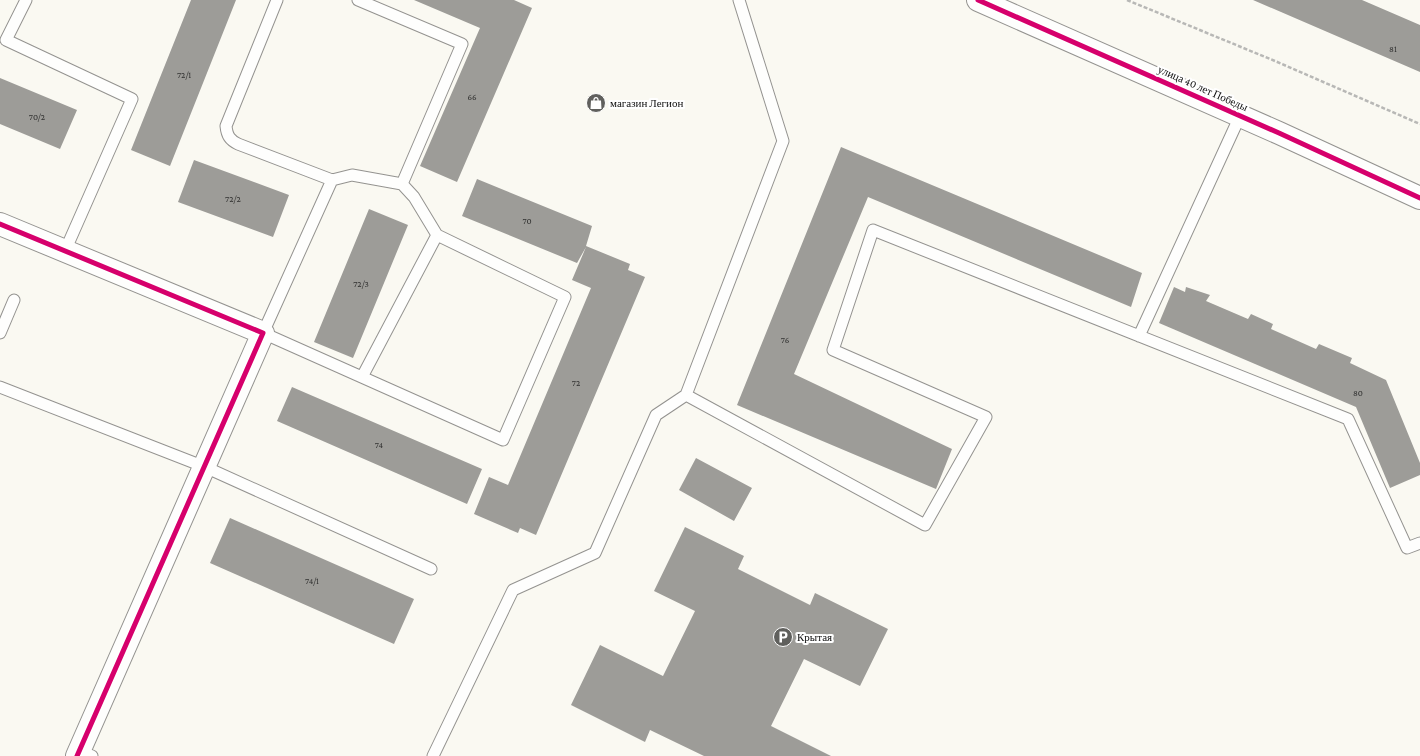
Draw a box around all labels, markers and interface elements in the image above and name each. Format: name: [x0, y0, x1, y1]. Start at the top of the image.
house number: 81: [1389, 44, 1397, 54]
street label: улица 40 лет Победы: [1156, 63, 1250, 113]
house number: 72/1: [177, 70, 191, 80]
house number: 66: [467, 92, 477, 102]
shop icon: магазин Легион: [585, 92, 607, 114]
place label: магазин Легион: [610, 97, 684, 109]
house number: 70/2: [29, 112, 45, 122]
house number: 72/2: [225, 194, 241, 204]
house number: 70: [522, 216, 532, 226]
house number: 72/3: [353, 279, 369, 289]
house number: 76: [781, 335, 790, 345]
house number: 72: [572, 378, 580, 388]
house number: 80: [1353, 388, 1363, 398]
house number: 74: [375, 440, 384, 450]
house number: 74/1: [305, 576, 319, 586]
parking icon: Крытая: [772, 626, 794, 648]
place label: Крытая: [797, 631, 832, 643]

